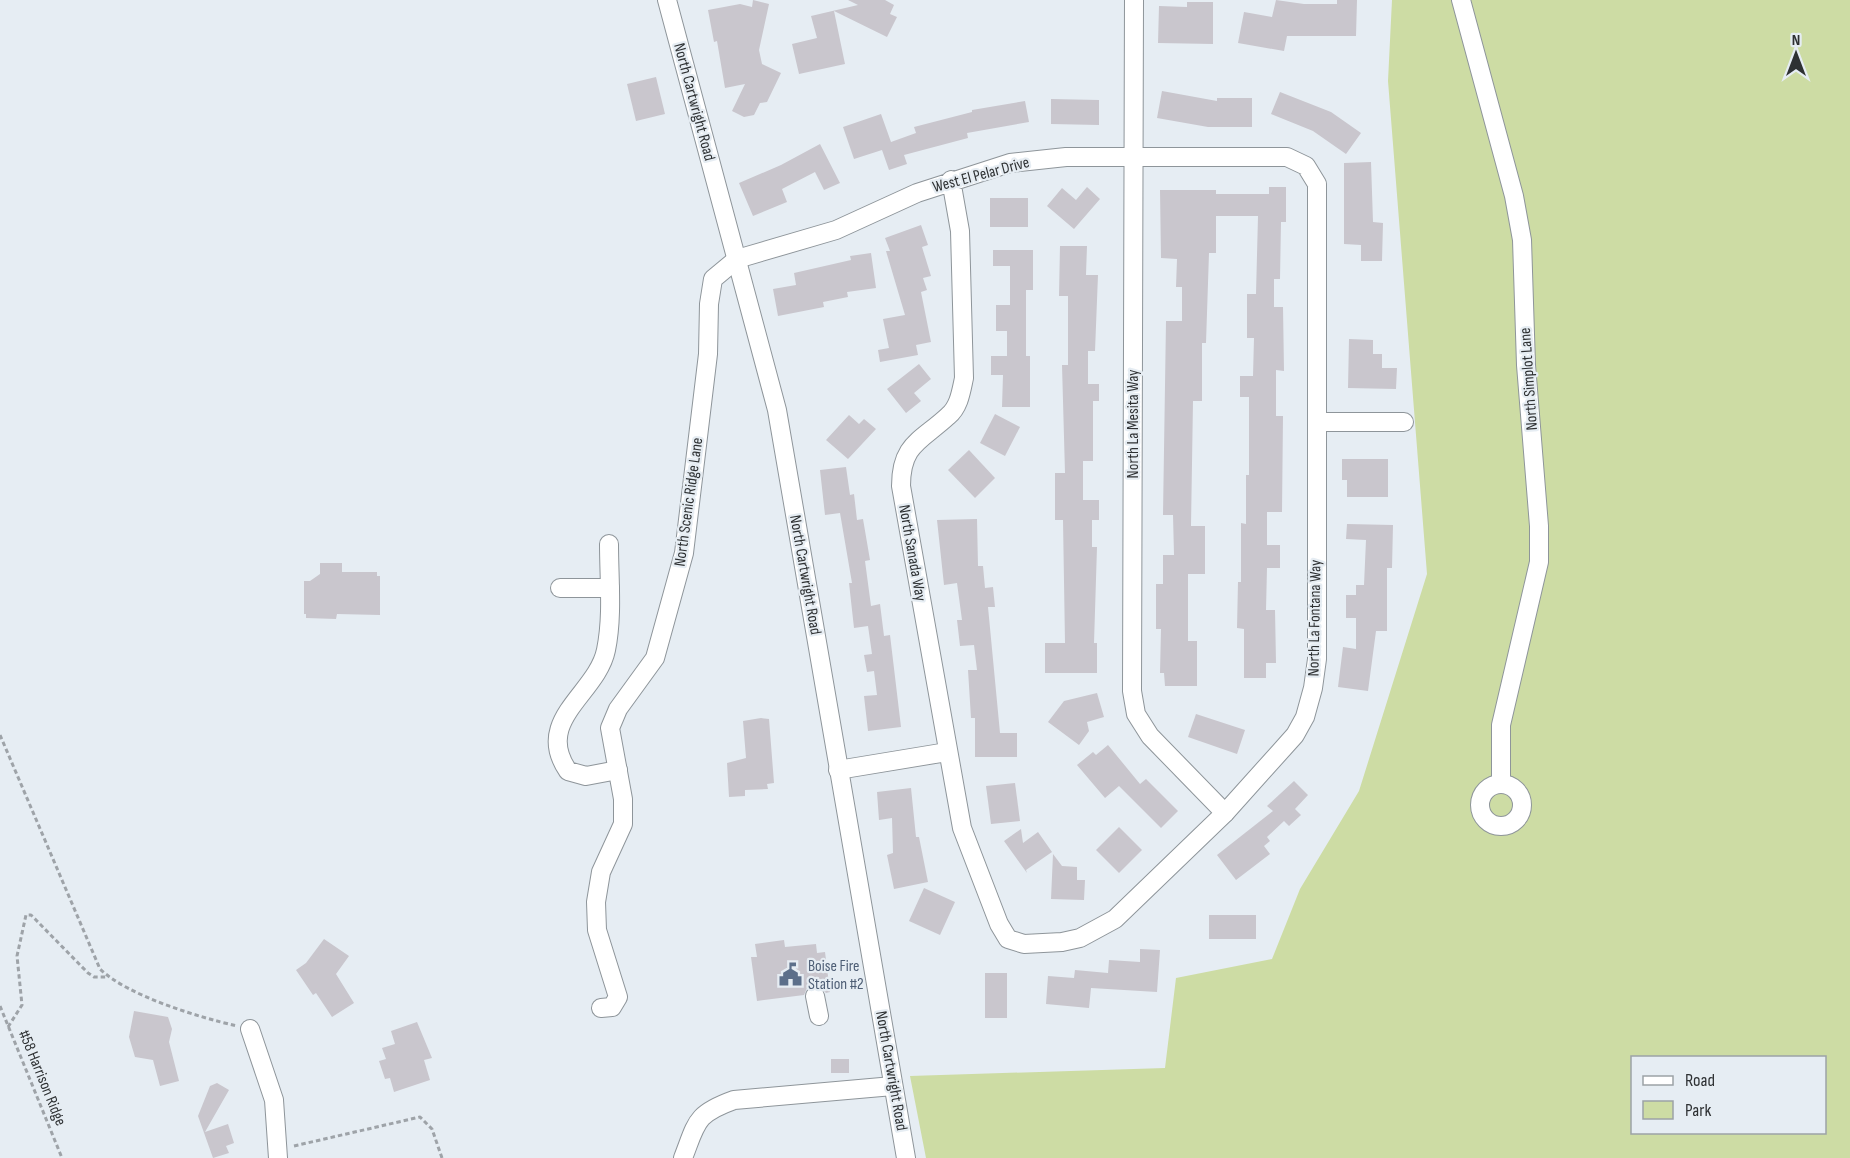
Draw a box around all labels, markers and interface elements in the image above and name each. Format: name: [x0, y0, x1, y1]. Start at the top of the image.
north arrow: [1766, 24, 1826, 84]
text: N: [1792, 31, 1800, 50]
street label: North Cartwright Road: [669, 41, 719, 163]
street label: West El Pelar Drive: [931, 153, 1031, 197]
street label: North Simplot Lane: [1516, 327, 1542, 431]
street label: North La Mesita Way: [1124, 370, 1143, 478]
street label: North Scenic Ridge Lane: [671, 436, 707, 568]
street label: North Sanada Way: [894, 503, 930, 603]
street label: North Cartwright Road: [785, 514, 825, 636]
street label: North La Fontana Way: [1304, 560, 1326, 676]
place label: Boise Fire Station #2: [808, 957, 864, 994]
public building icon: Boise Fire Station #2: [777, 962, 803, 988]
street label: North Cartwright Road: [871, 1010, 911, 1132]
street label: #58 Harrison Ridge: [14, 1027, 70, 1129]
legend: [1631, 1056, 1826, 1134]
text: Road: [1685, 1070, 1715, 1091]
text: Park: [1685, 1100, 1711, 1121]

